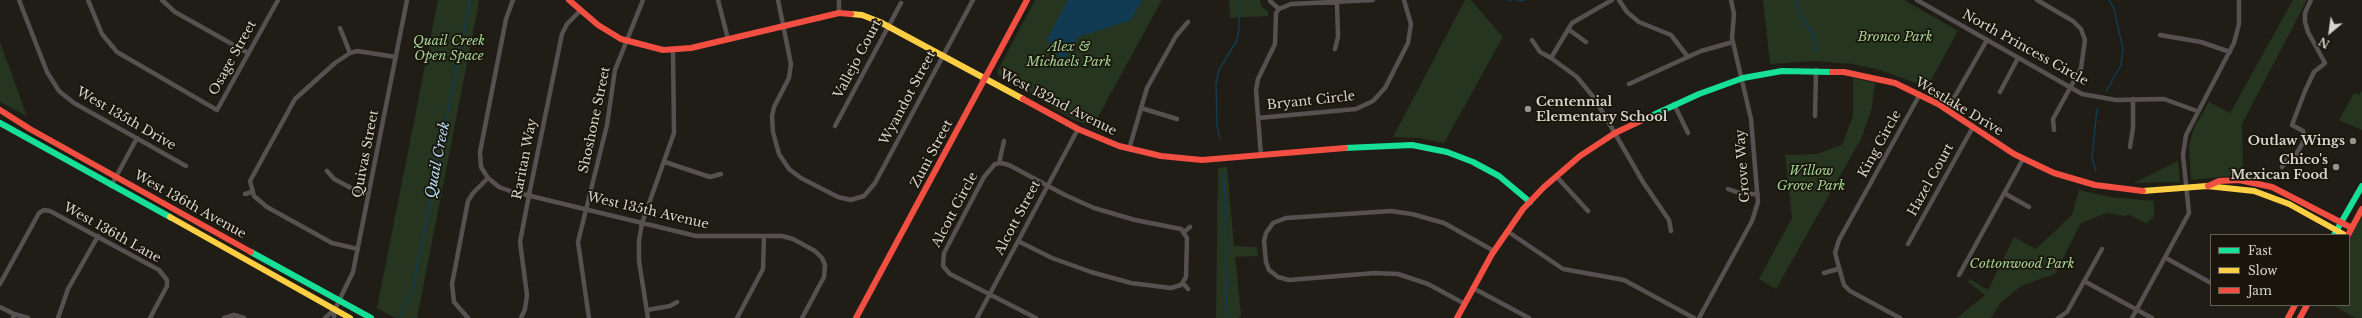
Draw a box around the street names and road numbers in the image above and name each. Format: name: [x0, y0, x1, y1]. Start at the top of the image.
street label: North Princess Circle: [1959, 7, 2091, 89]
street label: Vallejo Court: [831, 17, 885, 101]
street label: Osage Street: [206, 18, 260, 98]
street label: Wyandot Street: [877, 48, 939, 148]
street label: Shoshone Street: [576, 65, 614, 175]
street label: West 132nd Avenue: [997, 67, 1119, 139]
street label: Westlake Drive: [1912, 75, 2006, 139]
street label: West 135th Drive: [74, 84, 178, 154]
street label: Bryant Circle: [1266, 89, 1356, 113]
street label: King Circle: [1855, 108, 1905, 180]
street label: Quivas Street: [350, 109, 382, 199]
street label: Raritan Way: [509, 117, 541, 201]
street label: Zuni Street: [908, 117, 956, 191]
street label: Grove Way: [1733, 129, 1753, 203]
street label: Hazel Court: [1905, 141, 1957, 219]
street label: West 136th Avenue: [131, 168, 249, 242]
street label: Alcott Circle: [929, 170, 981, 250]
street label: Alcott Street: [992, 178, 1044, 258]
street label: West 135th Avenue: [586, 189, 710, 233]
street label: West 136th Lane: [61, 200, 163, 266]

